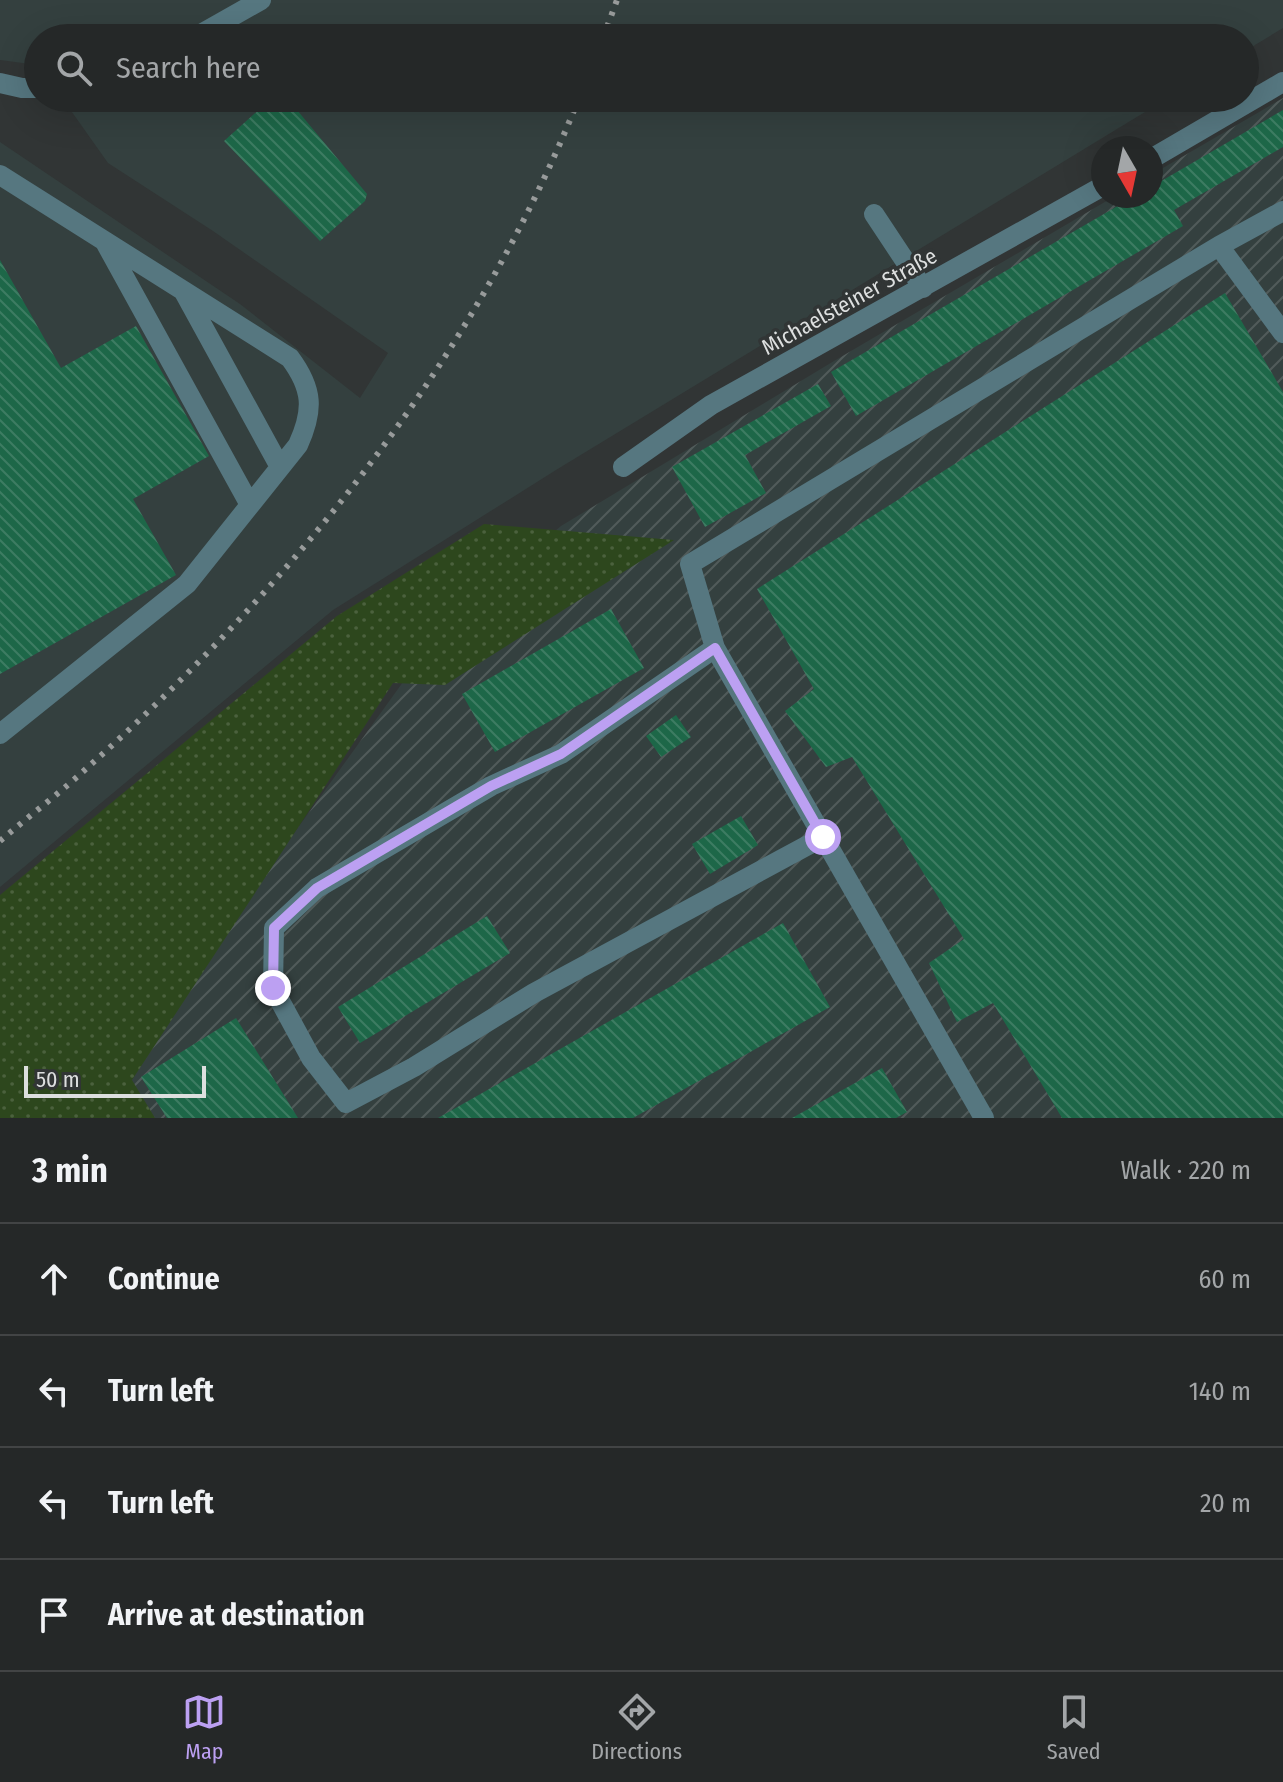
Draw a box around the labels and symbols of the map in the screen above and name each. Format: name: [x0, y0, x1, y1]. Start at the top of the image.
north arrow: [1091, 136, 1163, 208]
street label: Michaelsteiner Straße: [757, 242, 942, 361]
route start: [805, 819, 841, 855]
route end: [255, 970, 291, 1006]
scale bar: [24, 1062, 206, 1098]

